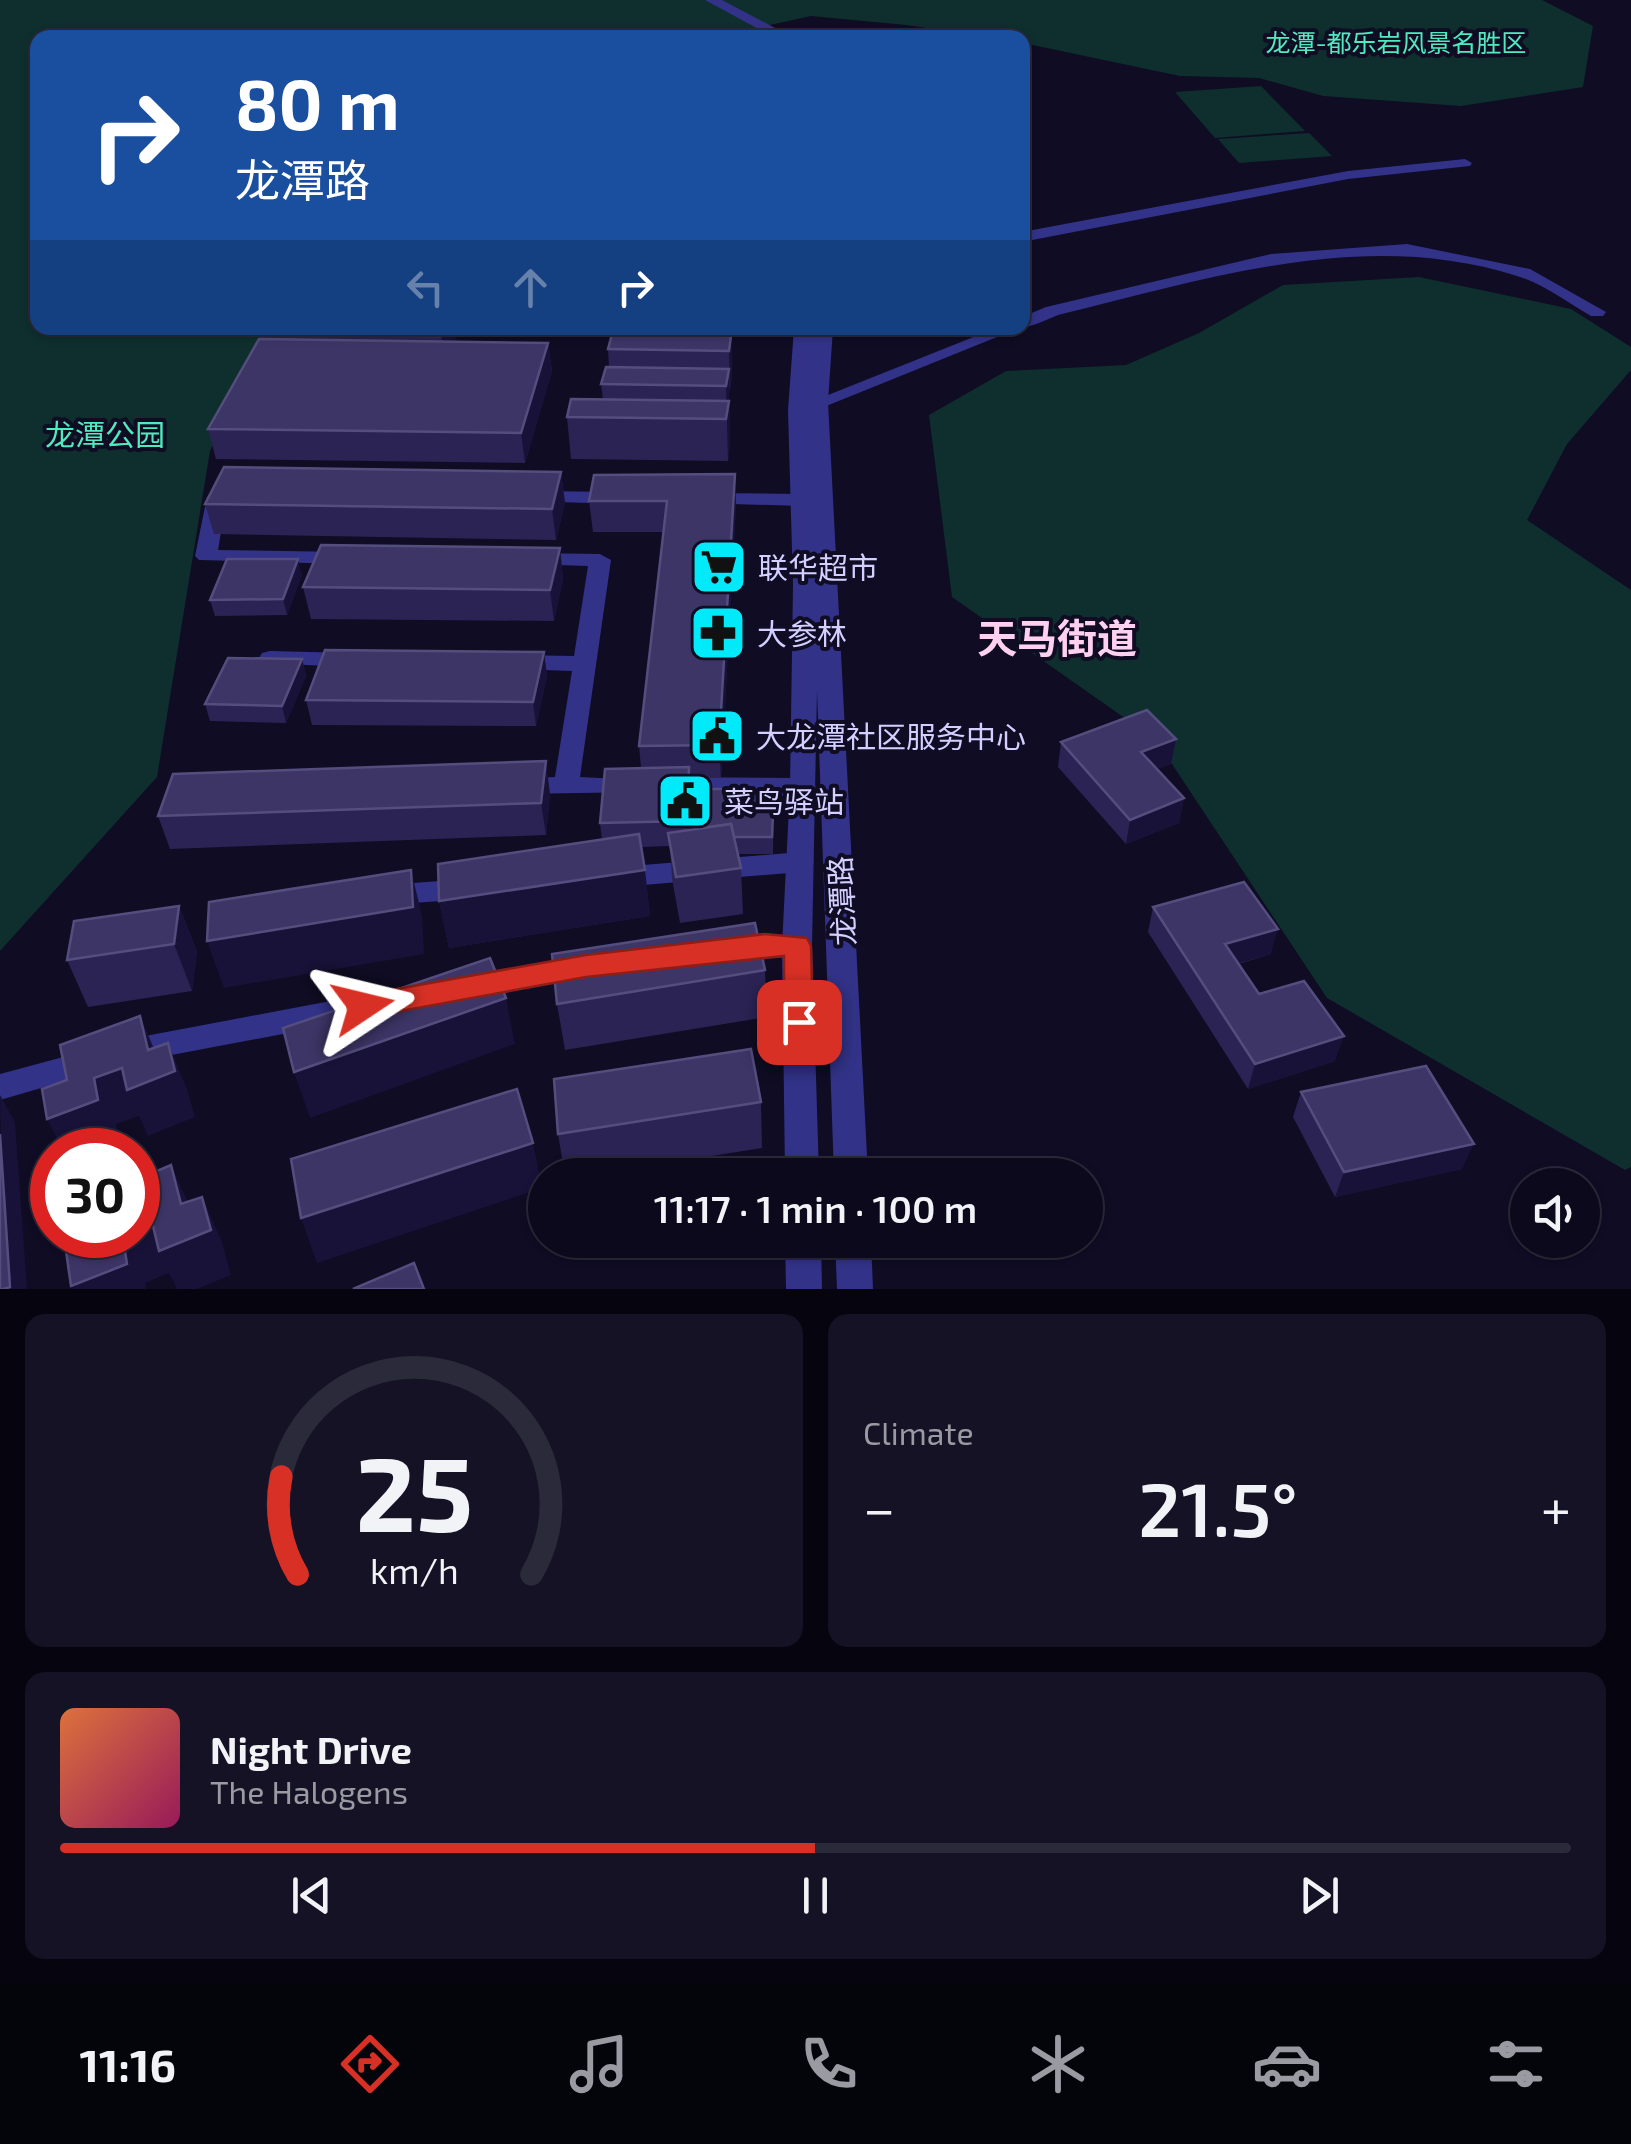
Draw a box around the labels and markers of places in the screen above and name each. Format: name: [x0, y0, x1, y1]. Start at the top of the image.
supermarket icon: 联华超市: [689, 537, 749, 597]
place label: 联华超市: [758, 549, 878, 585]
pharmacy icon: 大参林: [688, 603, 748, 663]
place label: 大参林: [757, 615, 847, 651]
public building icon: 大龙潭社区服务中心: [687, 706, 747, 766]
place label: 大龙潭社区服务中心: [756, 718, 1026, 754]
public building icon: 菜鸟驿站: [655, 771, 715, 831]
place label: 菜鸟驿站: [724, 783, 844, 819]
pin: [757, 980, 842, 1065]

